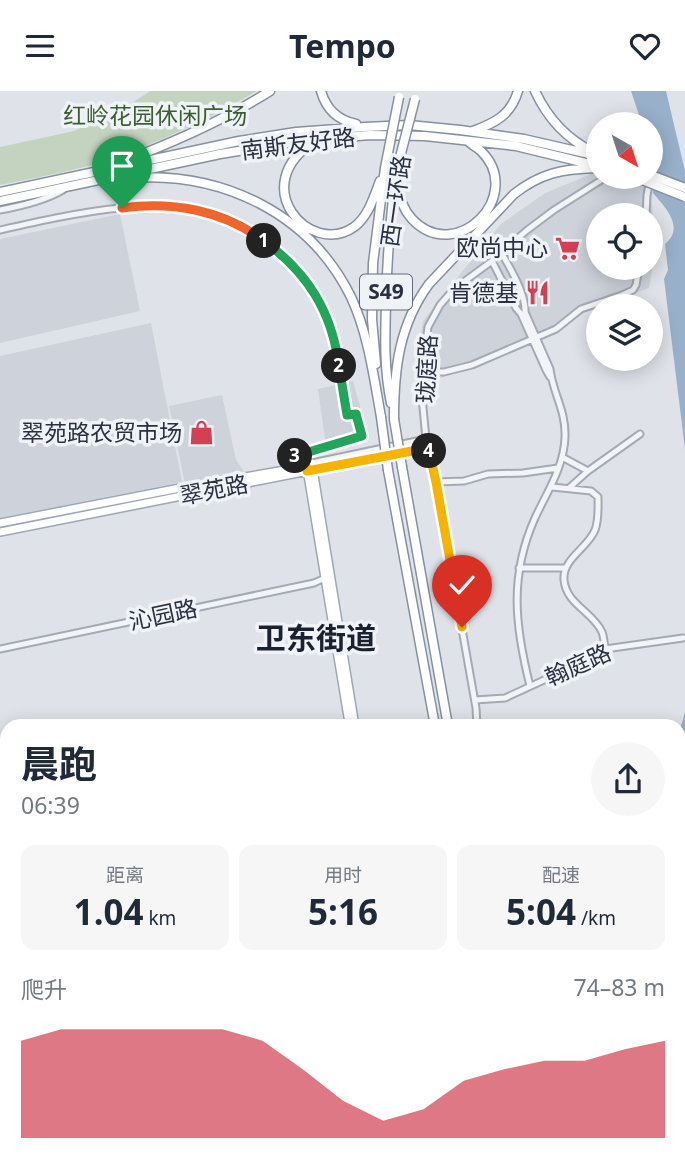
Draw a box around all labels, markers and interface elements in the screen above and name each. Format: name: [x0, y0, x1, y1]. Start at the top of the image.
text: Tempo: [289, 24, 396, 67]
icon: menu: [21, 27, 59, 65]
icon: heart: [626, 27, 664, 65]
park label: 红岭花园休闲广场: [63, 99, 247, 131]
north arrow: [586, 112, 663, 189]
map controls: [586, 112, 663, 371]
street label: 南斯友好路: [239, 120, 357, 166]
pin: [92, 136, 152, 208]
icon: arrive: [103, 147, 141, 185]
street label: 西一环路: [373, 153, 417, 249]
button: locate: [586, 203, 663, 280]
pin: 1: [246, 223, 282, 259]
text: 1: [258, 227, 269, 253]
place label: 欧尚中心: [456, 231, 548, 263]
supermarket icon: 欧尚中心: [554, 234, 582, 262]
road number: S49: [360, 275, 412, 309]
place label: 肯德基: [449, 276, 518, 308]
restaurant icon: 肯德基: [524, 279, 552, 307]
button: layers: [586, 294, 663, 371]
street label: 珑庭路: [408, 334, 444, 404]
pin: 2: [322, 349, 356, 383]
text: 2: [333, 352, 344, 378]
place label: 翠苑路农贸市场: [21, 416, 182, 448]
shop icon: 翠苑路农贸市场: [188, 419, 216, 447]
pin: 4: [412, 433, 446, 469]
text: 4: [423, 437, 434, 463]
pin: 3: [278, 439, 312, 473]
text: 3: [289, 442, 300, 468]
street label: 翠苑路: [177, 467, 251, 511]
pin: [432, 555, 492, 627]
icon: check: [443, 566, 481, 604]
street label: 沁园路: [126, 591, 200, 637]
district label: 卫东街道: [256, 617, 376, 658]
street label: 翰庭路: [540, 635, 616, 693]
text: 晨跑: [21, 737, 97, 789]
button: share: [591, 742, 665, 816]
text: 06:39: [21, 789, 80, 821]
text: 距离: [106, 862, 144, 888]
text: 用时: [324, 862, 362, 888]
text: 配速: [542, 862, 580, 888]
text: 1.04: [74, 888, 144, 935]
text: 5:16: [308, 888, 378, 935]
text: 5:04: [506, 888, 576, 935]
text: km: [144, 905, 176, 931]
text: /km: [576, 905, 616, 931]
text: 74–83 m: [573, 971, 665, 1003]
text: 爬升: [21, 973, 67, 1005]

